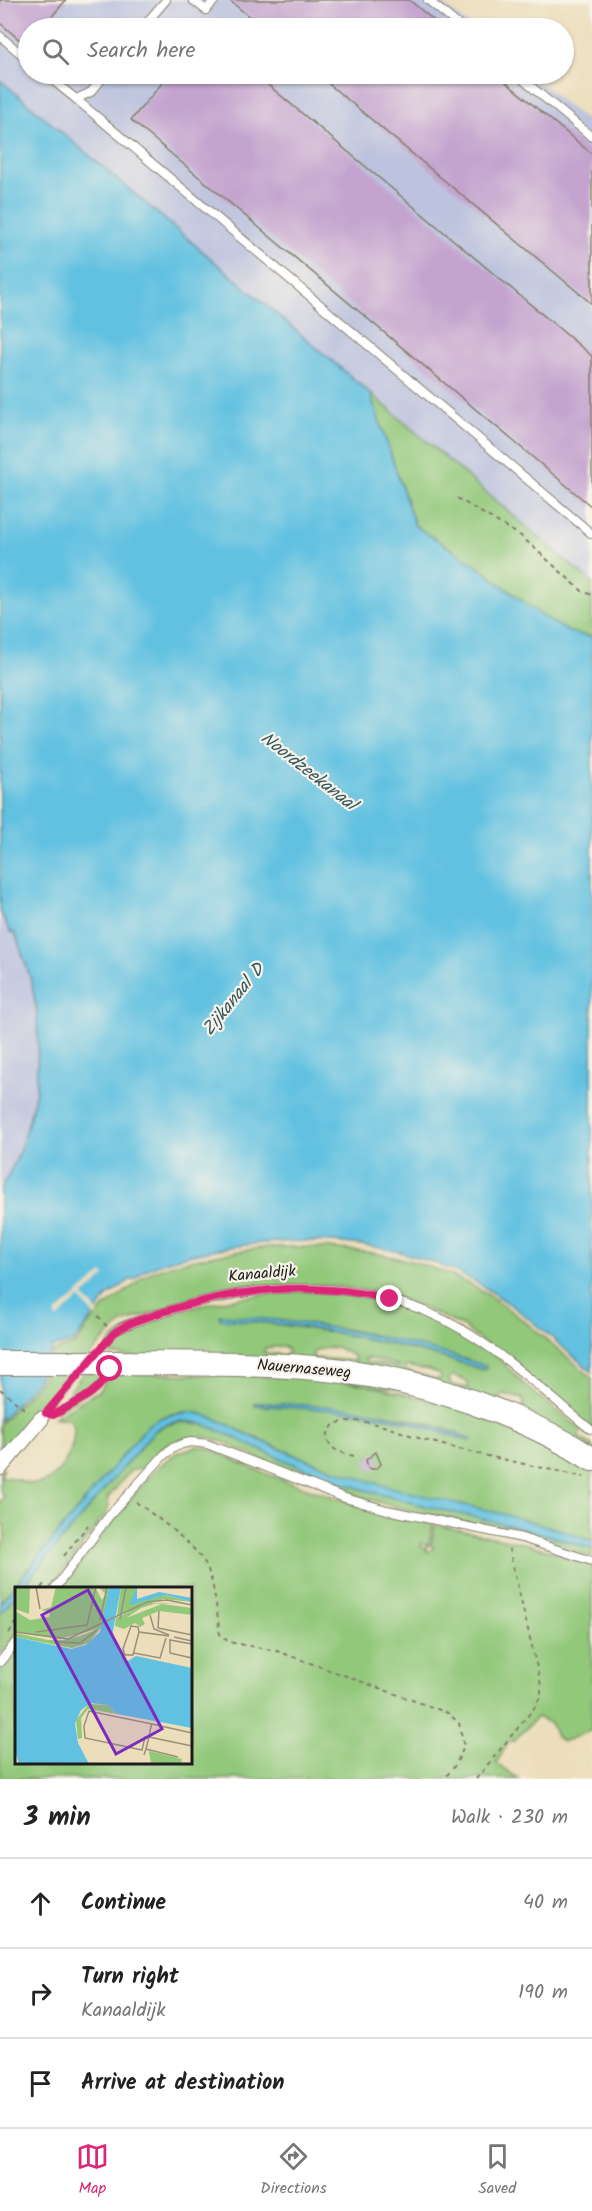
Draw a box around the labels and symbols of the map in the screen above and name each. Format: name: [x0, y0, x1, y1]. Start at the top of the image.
water label: Noordzeekanaal: [254, 725, 365, 821]
water label: Zijkanaal D: [195, 955, 274, 1043]
street label: Kanaaldijk: [227, 1259, 297, 1289]
route end: [376, 1285, 402, 1311]
street label: Nauernaseweg: [256, 1352, 352, 1386]
route start: [96, 1355, 122, 1381]
inset map: [15, 1587, 192, 1764]

